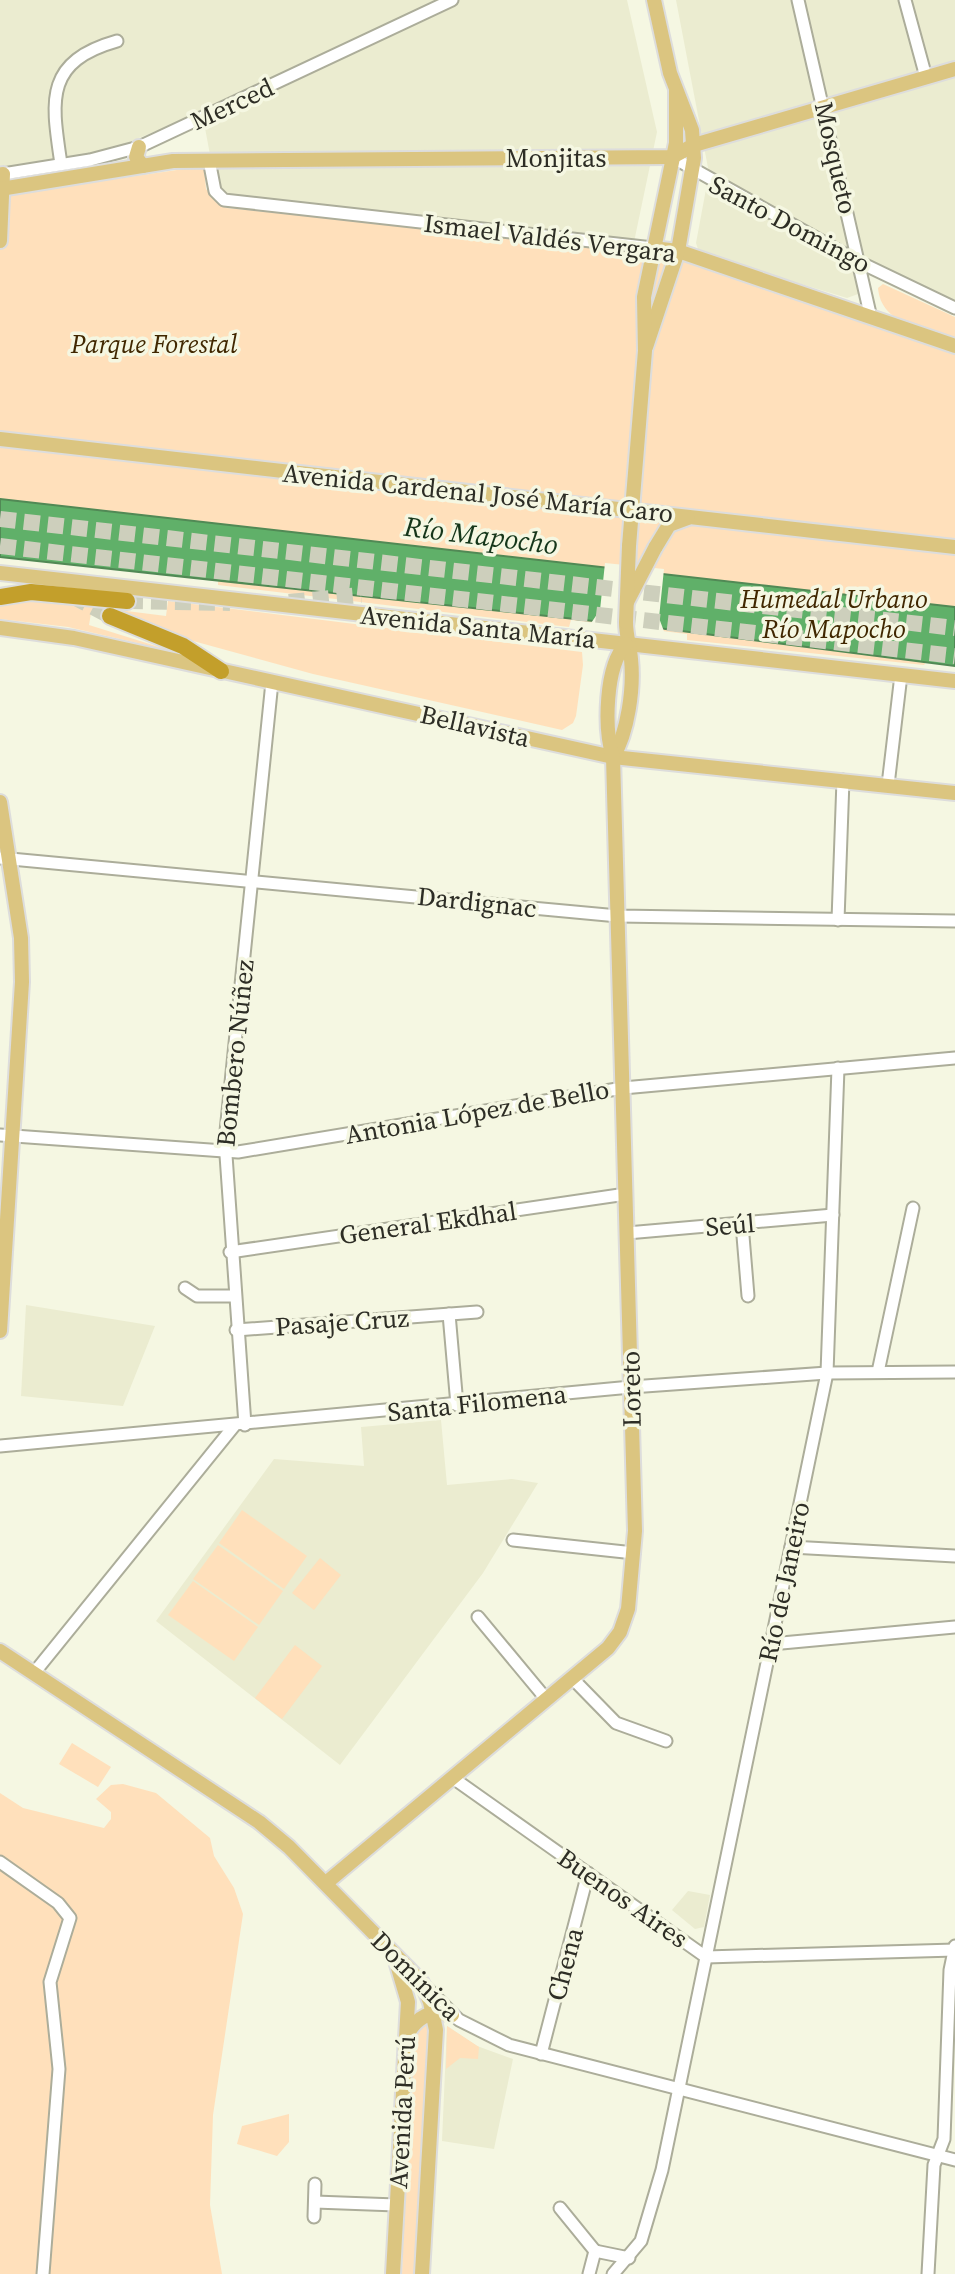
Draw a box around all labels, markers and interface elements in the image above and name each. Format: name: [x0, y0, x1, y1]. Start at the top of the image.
street label: Merced: [185, 69, 280, 139]
street label: Mosqueto: [806, 98, 866, 218]
street label: Monjitas: [506, 140, 606, 176]
street label: Santo Domingo: [703, 166, 877, 282]
street label: Ismael Valdés Vergara: [422, 205, 679, 271]
park label: Parque Forestal: [70, 326, 238, 362]
street label: Avenida Cardenal José María Caro: [281, 455, 675, 531]
water label: Río Mapocho: [401, 507, 560, 563]
park label: Humedal Urbano Río Mapocho: [739, 581, 928, 647]
street label: Avenida Santa María: [358, 597, 598, 657]
street label: Bellavista: [417, 696, 534, 756]
street label: Dardignac: [415, 878, 539, 926]
street label: Bombero Núñez: [207, 958, 263, 1148]
street label: Antonia López de Bello: [342, 1071, 612, 1153]
street label: General Ekdhal: [337, 1193, 519, 1253]
street label: Seúl: [704, 1205, 756, 1245]
street label: Pasaje Cruz: [274, 1299, 410, 1345]
street label: Loreto: [612, 1350, 650, 1428]
street label: Santa Filomena: [386, 1376, 569, 1430]
street label: Río de Janeiro: [749, 1499, 819, 1665]
street label: Buenos Aires: [551, 1840, 695, 1956]
street label: Dominica: [363, 1923, 469, 2029]
street label: Chena: [538, 1923, 592, 2005]
street label: Avenida Perú: [380, 2035, 424, 2189]

